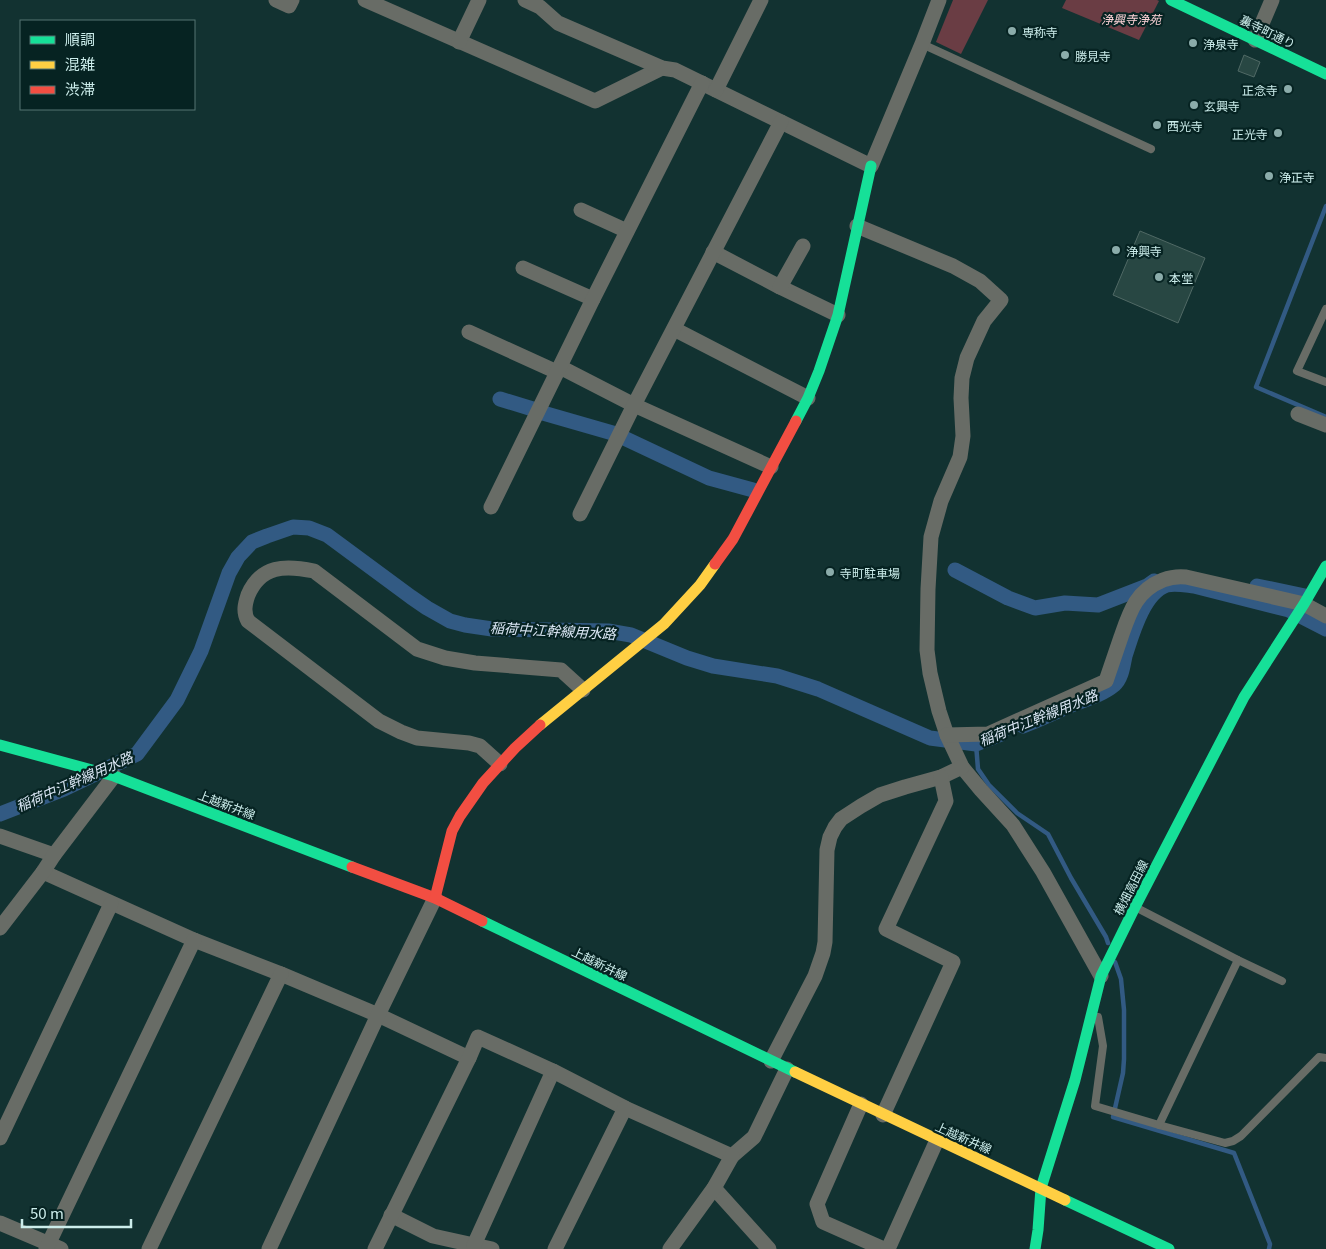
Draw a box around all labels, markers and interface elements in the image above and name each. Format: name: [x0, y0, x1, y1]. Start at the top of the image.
park label: 浄興寺浄苑: [1101, 10, 1163, 27]
street label: 裏寺町通り: [1237, 10, 1299, 52]
legend: [20, 20, 195, 110]
place label: 専称寺: [1022, 23, 1058, 40]
marker: 専称寺: [1006, 25, 1018, 37]
text: 順調: [65, 28, 95, 49]
place label: 浄泉寺: [1203, 35, 1239, 52]
marker: 浄泉寺: [1187, 37, 1199, 49]
place label: 勝見寺: [1075, 47, 1111, 64]
marker: 勝見寺: [1059, 49, 1071, 61]
text: 混雑: [65, 53, 95, 74]
text: 渋滞: [65, 78, 95, 99]
place label: 正念寺: [1242, 81, 1278, 98]
marker: 正念寺: [1282, 83, 1294, 95]
place label: 玄興寺: [1204, 97, 1240, 114]
marker: 玄興寺: [1188, 99, 1200, 111]
place label: 西光寺: [1167, 117, 1203, 134]
marker: 西光寺: [1151, 119, 1163, 131]
place label: 正光寺: [1232, 125, 1268, 142]
marker: 正光寺: [1272, 127, 1284, 139]
place label: 浄正寺: [1279, 168, 1315, 185]
marker: 浄正寺: [1263, 170, 1275, 182]
place label: 浄興寺: [1126, 242, 1162, 259]
marker: 浄興寺: [1110, 244, 1122, 256]
place label: 本堂: [1169, 269, 1193, 286]
marker: 本堂: [1153, 271, 1165, 283]
place label: 寺町駐車場: [840, 564, 900, 581]
marker: 寺町駐車場: [824, 566, 836, 578]
water label: 稲荷中江幹線用水路: [490, 617, 617, 643]
water label: 稲荷中江幹線用水路: [976, 684, 1101, 750]
water label: 稲荷中江幹線用水路: [12, 746, 137, 816]
street label: 上越新井線: [196, 785, 258, 823]
street label: 横畑高田線: [1109, 856, 1151, 918]
street label: 上越新井線: [569, 942, 631, 984]
street label: 上越新井線: [933, 1117, 995, 1157]
scale bar: [22, 1196, 131, 1228]
text: 50 m: [30, 1202, 64, 1223]

